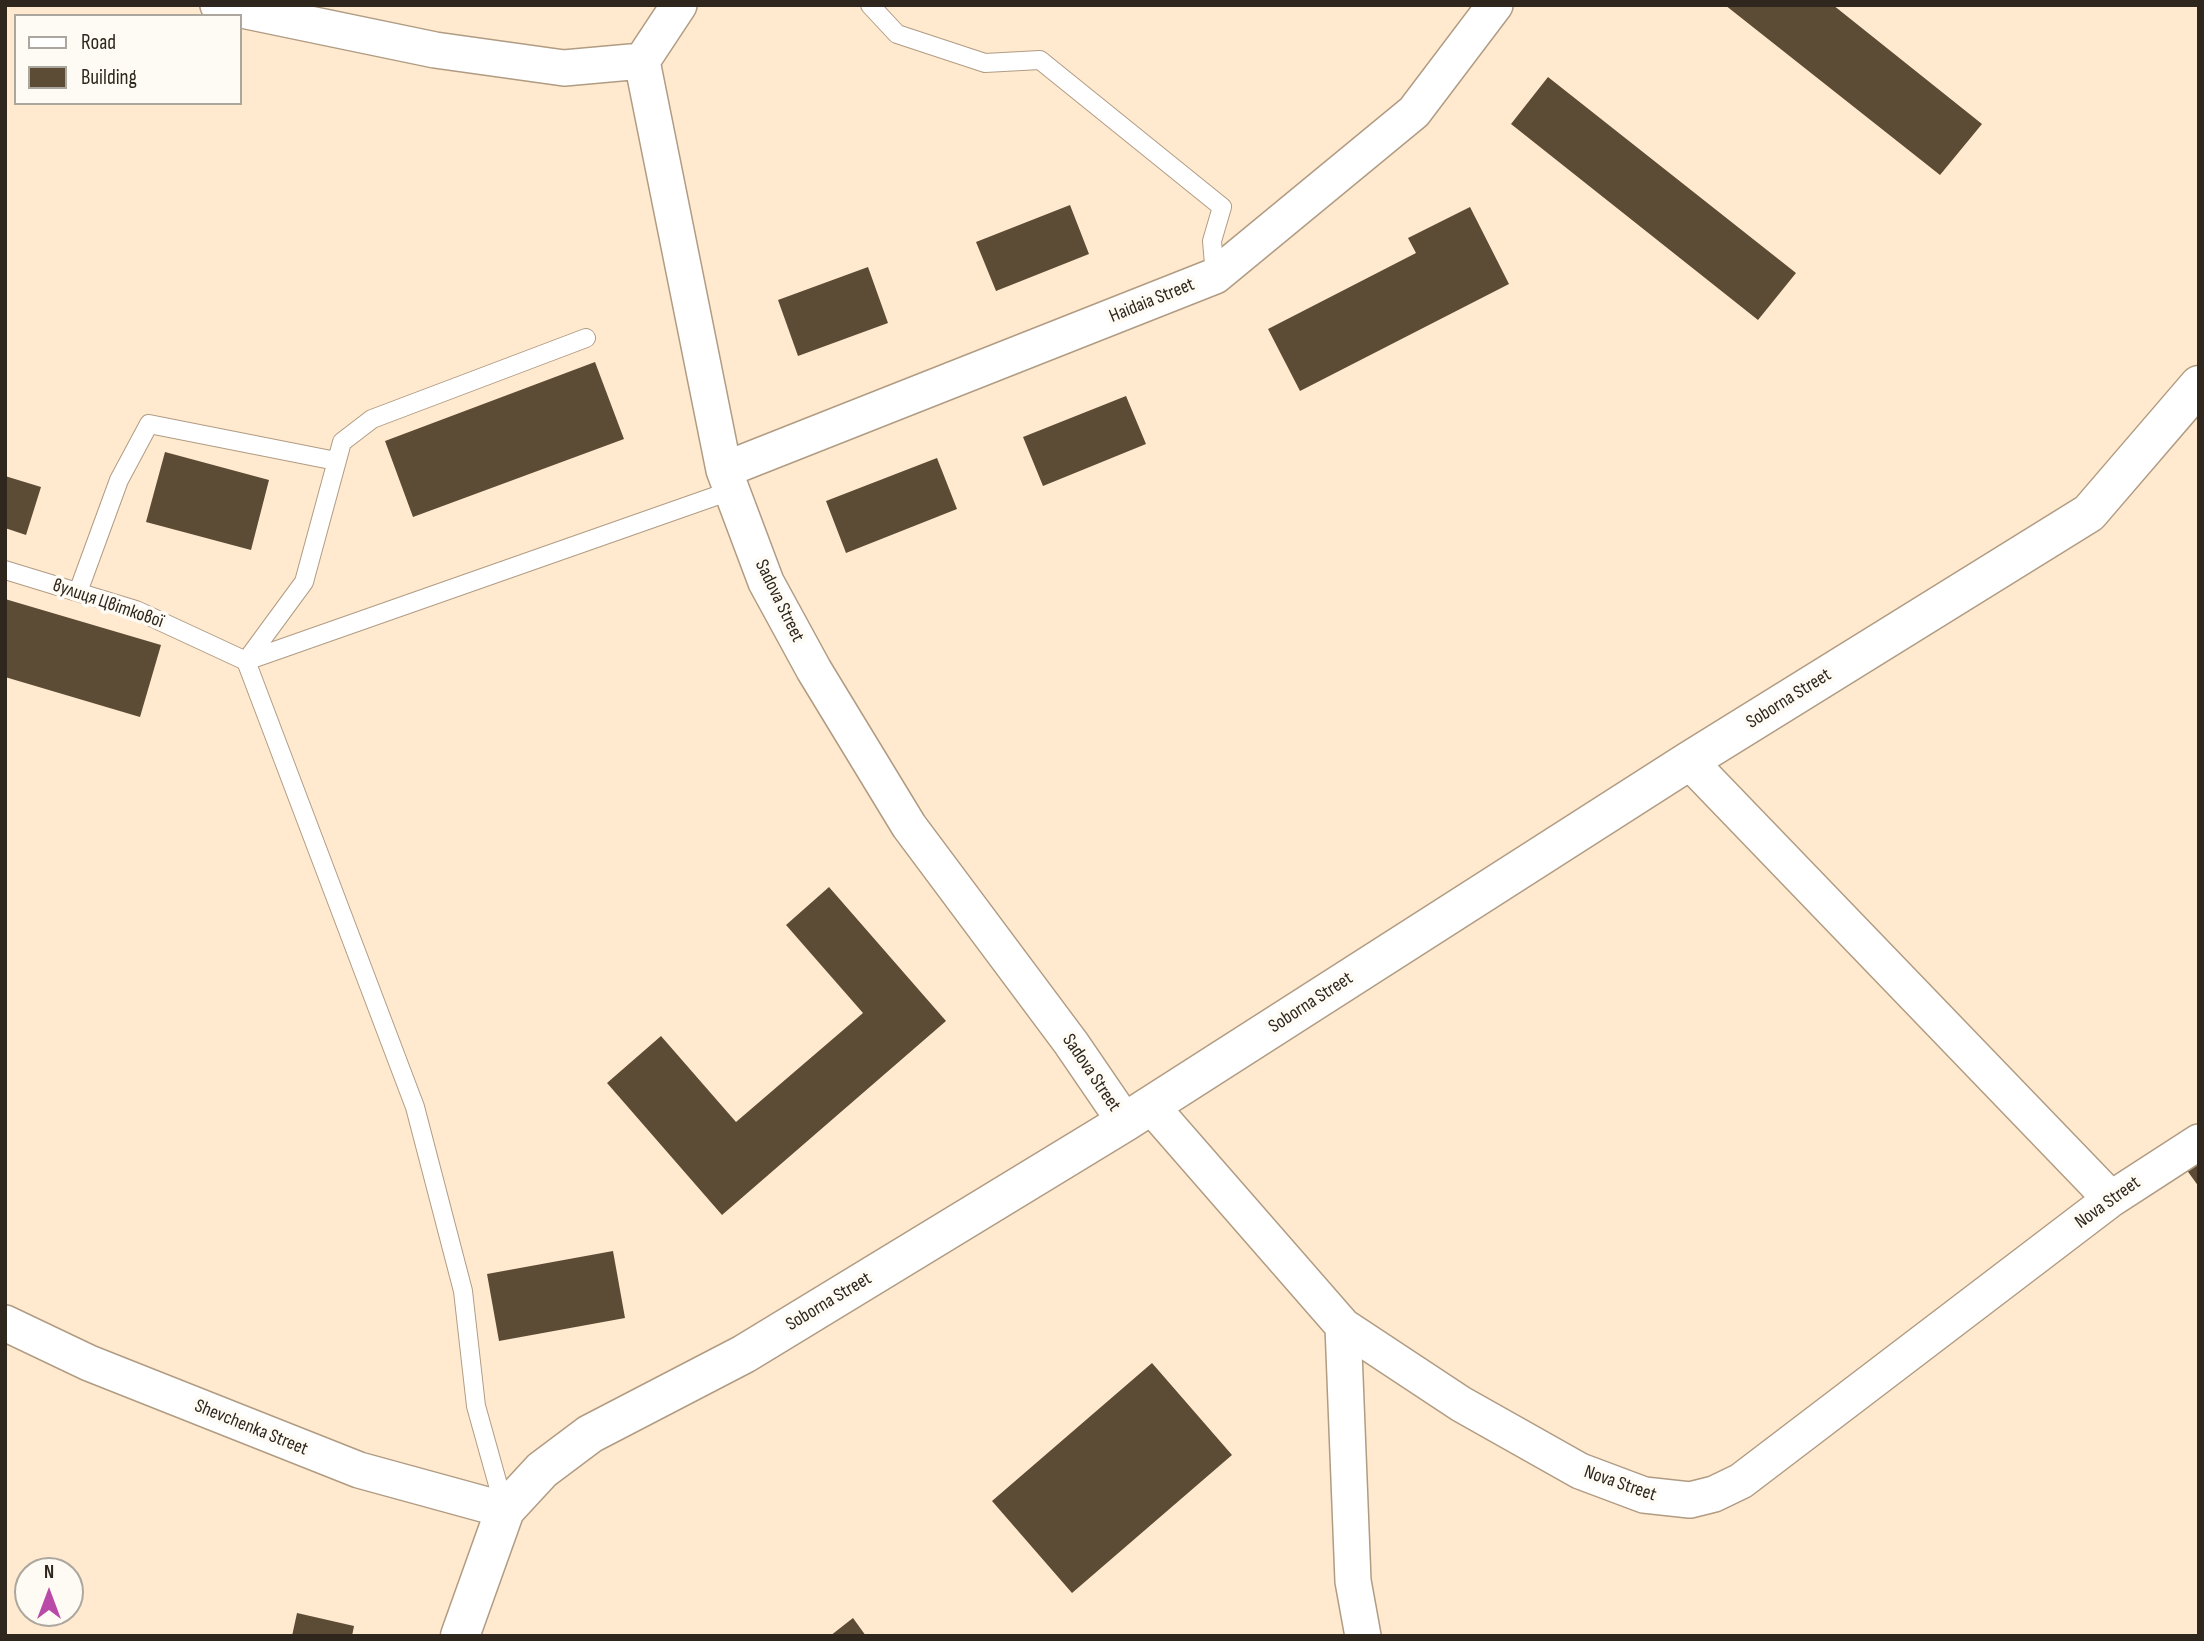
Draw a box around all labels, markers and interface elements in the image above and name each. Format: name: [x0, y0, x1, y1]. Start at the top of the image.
legend: [14, 14, 242, 105]
text: Road: [81, 30, 116, 55]
text: Building: [81, 65, 137, 90]
street label: Haidaia Street: [1106, 274, 1198, 328]
street label: Sadova Street: [749, 556, 809, 646]
street label: вулиця Цвіткової: [50, 574, 166, 634]
street label: Soborna Street: [1742, 664, 1836, 734]
street label: Soborna Street: [1265, 967, 1357, 1039]
street label: Sadova Street: [1057, 1030, 1125, 1116]
street label: Nova Street: [2071, 1172, 2145, 1234]
street label: Soborna Street: [782, 1268, 876, 1336]
street label: Shevchenka Street: [191, 1395, 311, 1461]
street label: Nova Street: [1581, 1461, 1659, 1507]
north arrow: [14, 1557, 84, 1627]
text: N: [44, 1561, 54, 1584]

